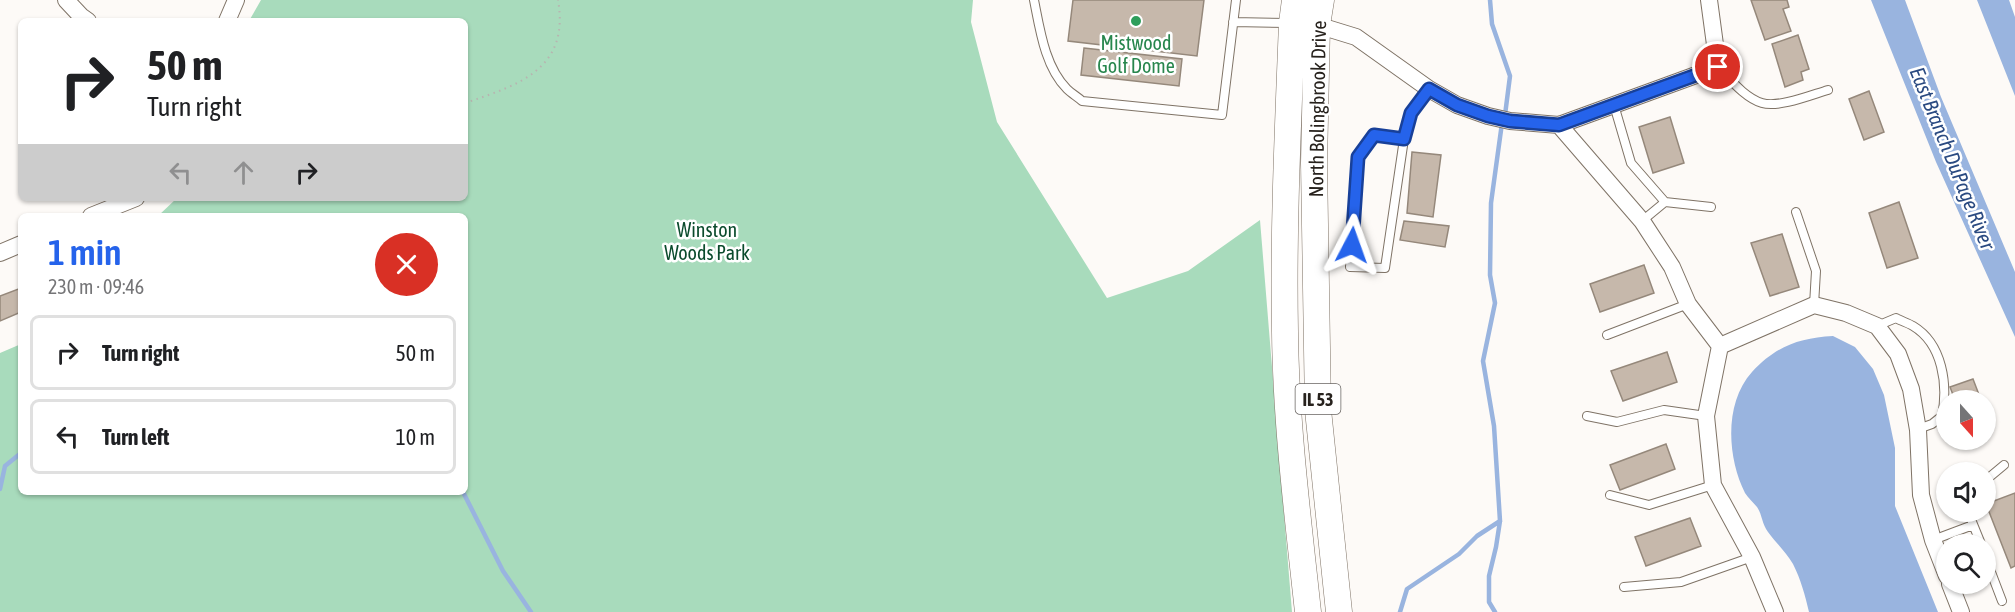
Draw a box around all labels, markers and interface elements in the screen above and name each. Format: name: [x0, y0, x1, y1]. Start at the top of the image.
marker: Mistwood Golf Dome: [1129, 14, 1143, 28]
street label: North Bolingbrook Drive: [1304, 20, 1330, 198]
place label: Mistwood Golf Dome: [1097, 31, 1175, 77]
text: 50 m: [147, 41, 222, 89]
pin: [1692, 41, 1743, 92]
icon: right: [48, 42, 126, 120]
icon: arrive: [1701, 50, 1734, 83]
water label: East Branch DuPage River: [1905, 63, 2001, 253]
text: Turn right: [147, 91, 242, 122]
icon: left: [164, 156, 197, 189]
icon: ahead: [227, 156, 260, 189]
icon: right: [290, 156, 323, 189]
position arrow: [1320, 213, 1384, 277]
park label: Winston Woods Park: [664, 218, 750, 264]
text: 1 min: [48, 231, 122, 273]
button: close: [375, 233, 438, 296]
text: 230 m · 09:46: [48, 275, 144, 298]
icon: right: [51, 336, 84, 369]
text: Turn right: [102, 340, 179, 366]
text: 50 m: [395, 340, 435, 366]
road number: IL 53: [1296, 384, 1340, 414]
north arrow: [1936, 390, 1996, 450]
map controls: [1936, 390, 1996, 594]
icon: left: [51, 420, 84, 453]
text: Turn left: [102, 424, 169, 450]
text: 10 m: [395, 424, 435, 450]
button: sound: [1936, 462, 1996, 522]
button: search: [1936, 534, 1996, 594]

